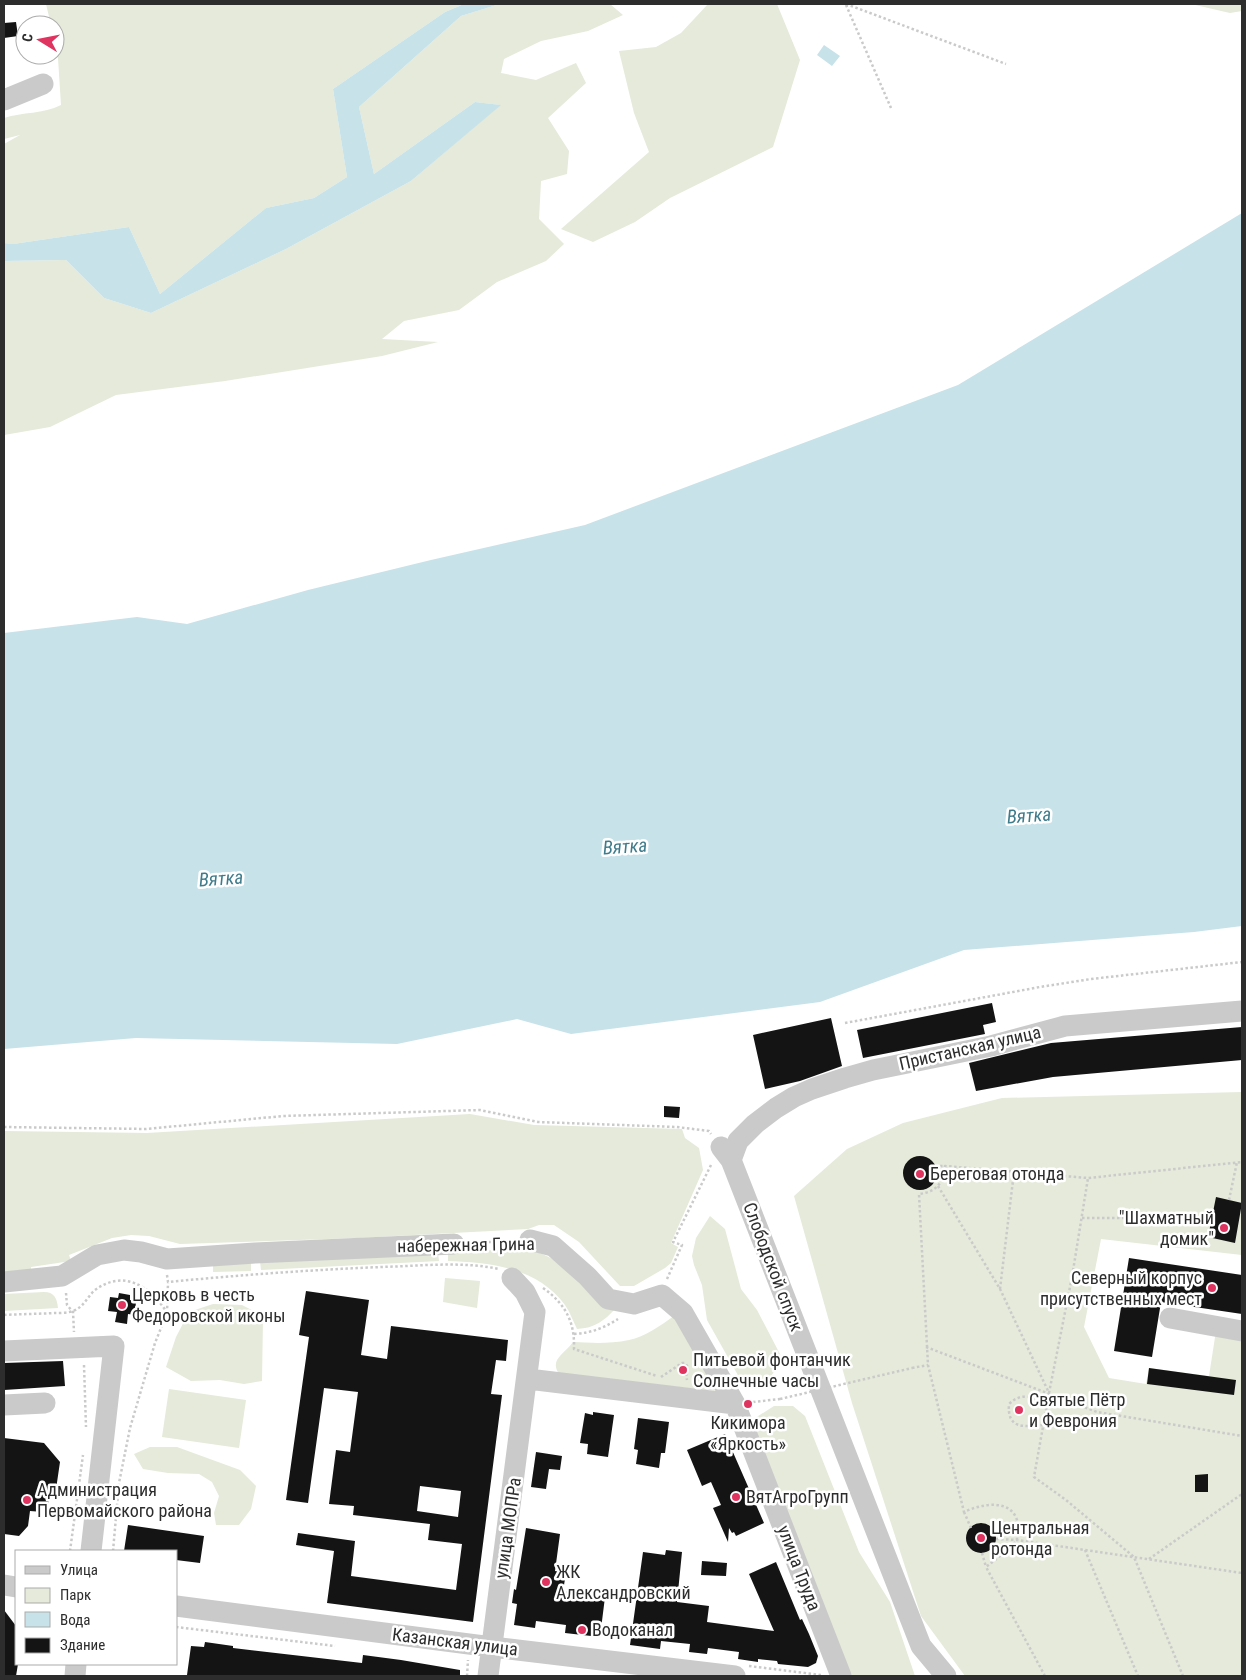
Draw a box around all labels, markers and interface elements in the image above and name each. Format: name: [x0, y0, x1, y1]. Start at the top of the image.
north arrow: [15, 15, 65, 65]
text: С: [19, 32, 36, 43]
water label: Вятка: [1006, 802, 1052, 829]
water label: Вятка: [602, 833, 648, 860]
water label: Вятка: [198, 865, 244, 892]
street label: Пристанская улица: [897, 1021, 1043, 1074]
place label: Береговая отонда: [930, 1163, 1064, 1184]
marker: Береговая отонда: [914, 1168, 926, 1180]
street label: Слободской спуск: [739, 1200, 808, 1334]
place label: "Шахматный домик": [1119, 1207, 1214, 1249]
marker: "Шахматный домик": [1218, 1222, 1230, 1234]
street label: набережная Грина: [397, 1233, 535, 1256]
place label: Северный корпус присутственных мест: [1040, 1267, 1202, 1309]
marker: Северный корпус присутственных мест: [1206, 1282, 1218, 1294]
place label: Церковь в честь Федоровской иконы: [132, 1284, 285, 1326]
marker: Церковь в честь Федоровской иконы: [116, 1299, 128, 1311]
place label: Питьевой фонтанчик Солнечные часы: [693, 1349, 851, 1391]
marker: Питьевой фонтанчик Солнечные часы: [677, 1364, 689, 1376]
place label: Святые Пётр и Феврония: [1029, 1389, 1126, 1431]
marker: Кикимора «Яркость»: [742, 1398, 754, 1410]
marker: Святые Пётр и Феврония: [1013, 1404, 1025, 1416]
place label: Кикимора «Яркость»: [710, 1412, 786, 1454]
street label: улица МОПРа: [490, 1476, 525, 1580]
place label: Администрация Первомайского района: [37, 1479, 212, 1521]
place label: ВятАгроГрупп: [746, 1486, 849, 1507]
marker: ВятАгроГрупп: [730, 1491, 742, 1503]
marker: Администрация Первомайского района: [21, 1494, 33, 1506]
place label: Центральная ротонда: [991, 1517, 1090, 1559]
street label: улица Труда: [774, 1522, 825, 1614]
marker: Центральная ротонда: [975, 1532, 987, 1544]
legend: [15, 1550, 178, 1665]
text: Улица: [60, 1561, 98, 1579]
place label: ЖК Александровский: [556, 1561, 691, 1603]
marker: ЖК Александровский: [540, 1576, 552, 1588]
text: Парк: [60, 1586, 91, 1604]
text: Вода: [60, 1611, 90, 1629]
place label: Водоканал: [592, 1619, 673, 1640]
street label: Казанская улица: [391, 1623, 519, 1660]
marker: Водоканал: [576, 1624, 588, 1636]
text: Здание: [60, 1636, 105, 1654]

